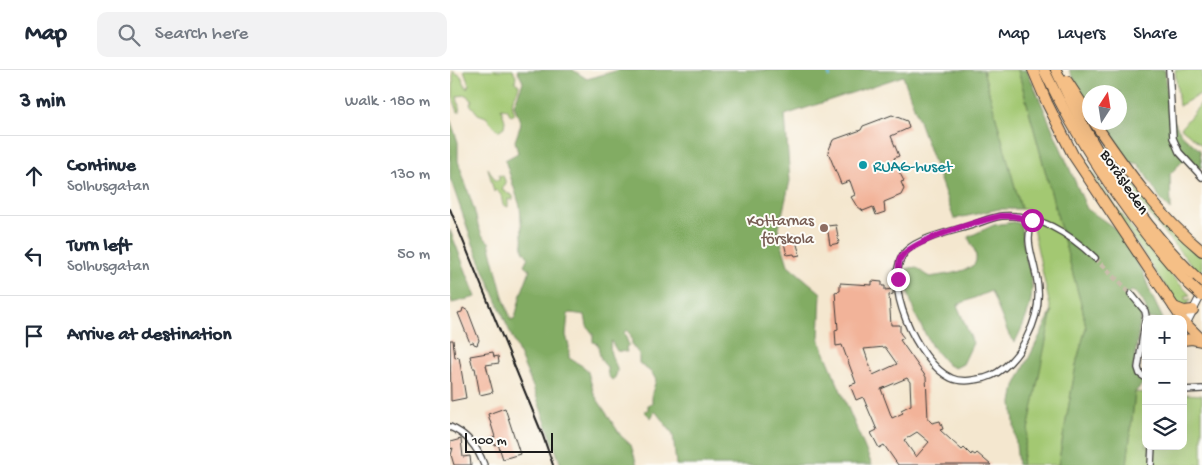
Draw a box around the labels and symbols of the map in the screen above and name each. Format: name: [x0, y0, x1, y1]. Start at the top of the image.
north arrow: [1082, 85, 1127, 130]
street label: Boråsleden: [1094, 146, 1152, 219]
marker: RUAG-huset: [857, 159, 869, 171]
place label: RUAG-huset: [873, 159, 953, 178]
route start: [1021, 209, 1044, 232]
place label: Kottarnas förskola: [747, 213, 815, 250]
marker: Kottarnas förskola: [818, 222, 830, 234]
route end: [887, 268, 910, 291]
scale bar: [465, 430, 552, 453]

